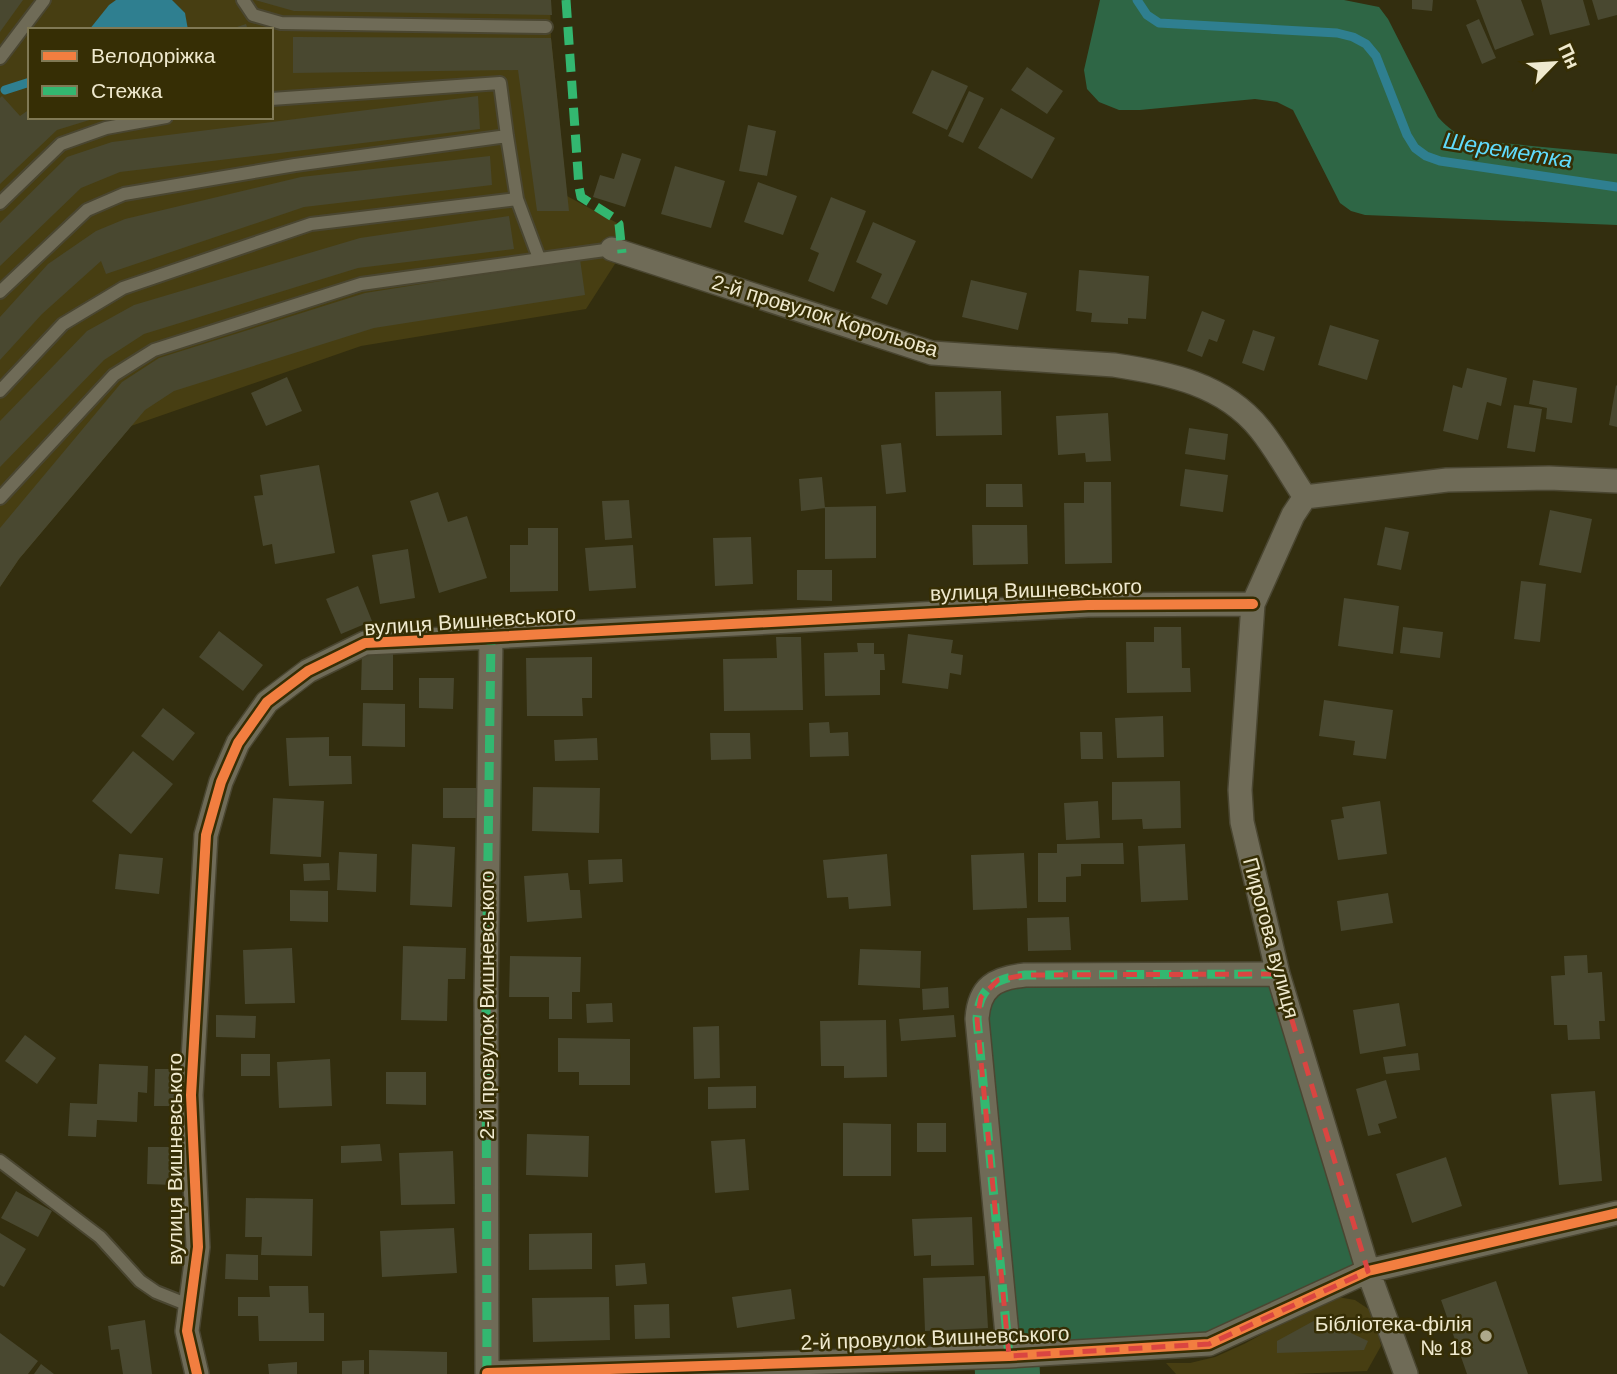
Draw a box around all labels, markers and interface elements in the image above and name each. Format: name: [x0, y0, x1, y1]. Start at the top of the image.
legend: [28, 28, 273, 119]
north arrow: [1519, 28, 1589, 98]
text: Пн: [1554, 40, 1584, 72]
text: Велодоріжка: [91, 44, 216, 67]
text: Стежка: [91, 79, 163, 102]
water label: Шереметка: [1442, 127, 1574, 173]
street label: 2-й провулок Корольова: [709, 270, 941, 361]
street label: вулиця Вишневського: [930, 574, 1142, 605]
street label: вулиця Вишневського: [363, 602, 577, 639]
street label: Пирогова вулиця: [1239, 855, 1304, 1021]
street label: 2-й провулок Вишневського: [475, 870, 498, 1140]
street label: вулиця Вишневського: [163, 1053, 186, 1265]
place label: Бібліотека-філія № 18: [1315, 1312, 1472, 1359]
street label: 2-й провулок Вишневського: [800, 1321, 1070, 1354]
marker: Бібліотека-філія № 18: [1478, 1328, 1494, 1344]

